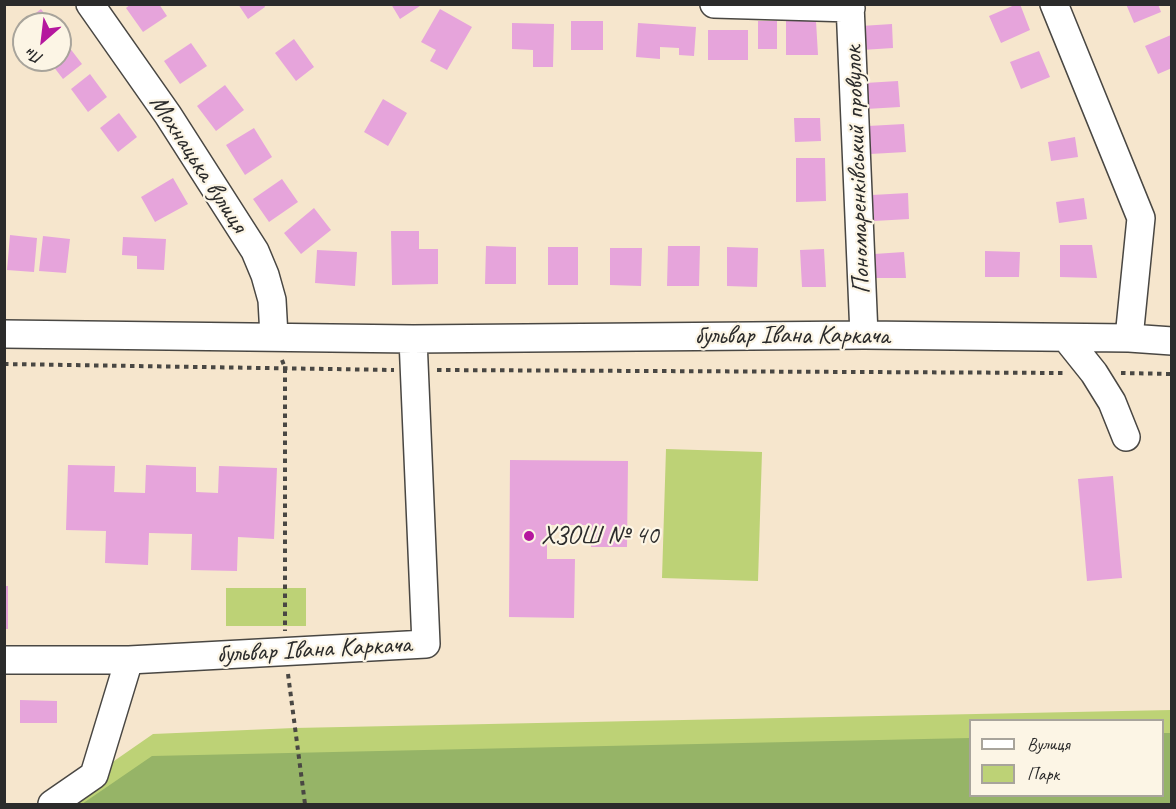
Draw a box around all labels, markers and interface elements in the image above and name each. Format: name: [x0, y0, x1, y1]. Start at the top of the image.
north arrow: [12, 12, 72, 72]
text: Пн: [22, 43, 47, 69]
street label: Пономаренківський провулок: [838, 45, 878, 295]
street label: Мохнацька вулиця: [142, 89, 254, 239]
street label: бульвар Івана Каркача: [694, 320, 890, 352]
place label: ХЗОШ № 40: [541, 520, 658, 552]
marker: ХЗОШ № 40: [522, 529, 536, 543]
street label: бульвар Івана Каркача: [216, 629, 412, 671]
legend: [969, 719, 1164, 797]
text: Вулиця: [1027, 733, 1070, 755]
text: Парк: [1027, 763, 1059, 785]

